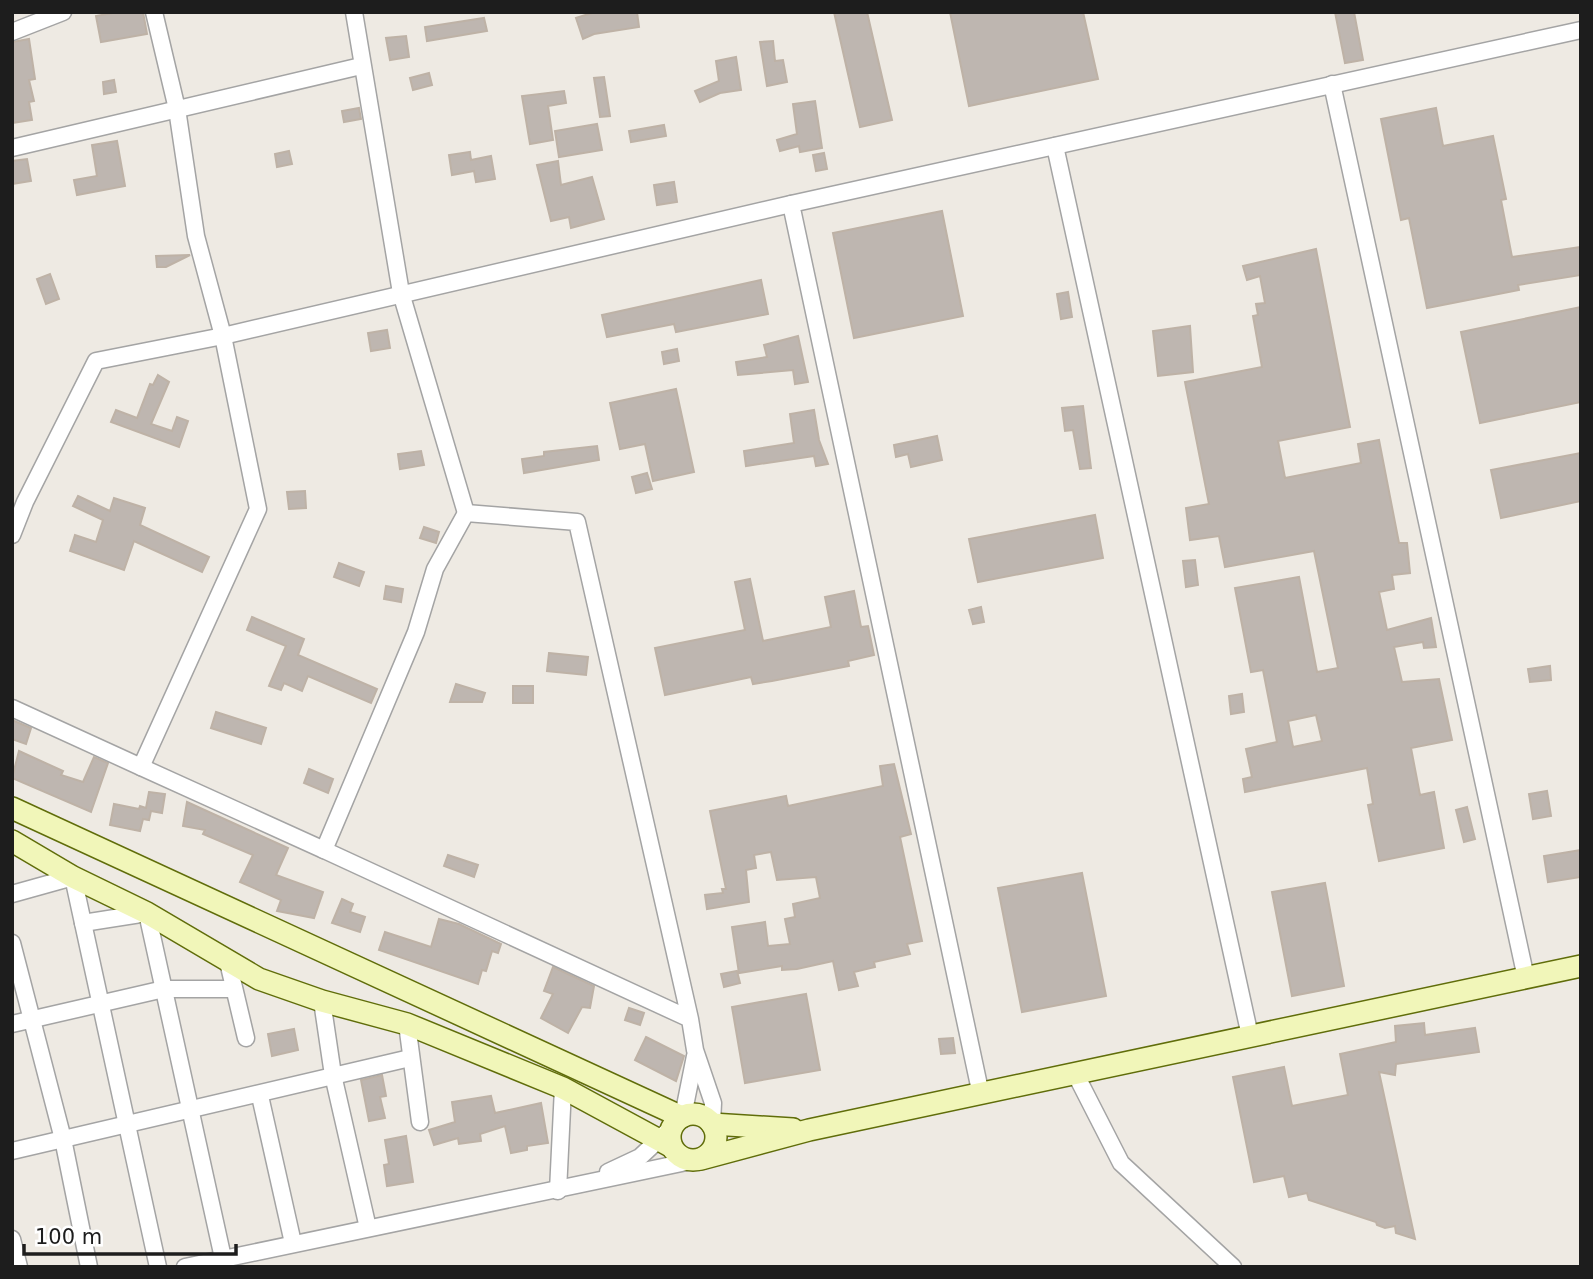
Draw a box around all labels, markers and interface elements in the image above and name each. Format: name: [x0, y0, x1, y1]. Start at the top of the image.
scale bar: [24, 1212, 236, 1256]
text: 100 m: [35, 1225, 102, 1249]

